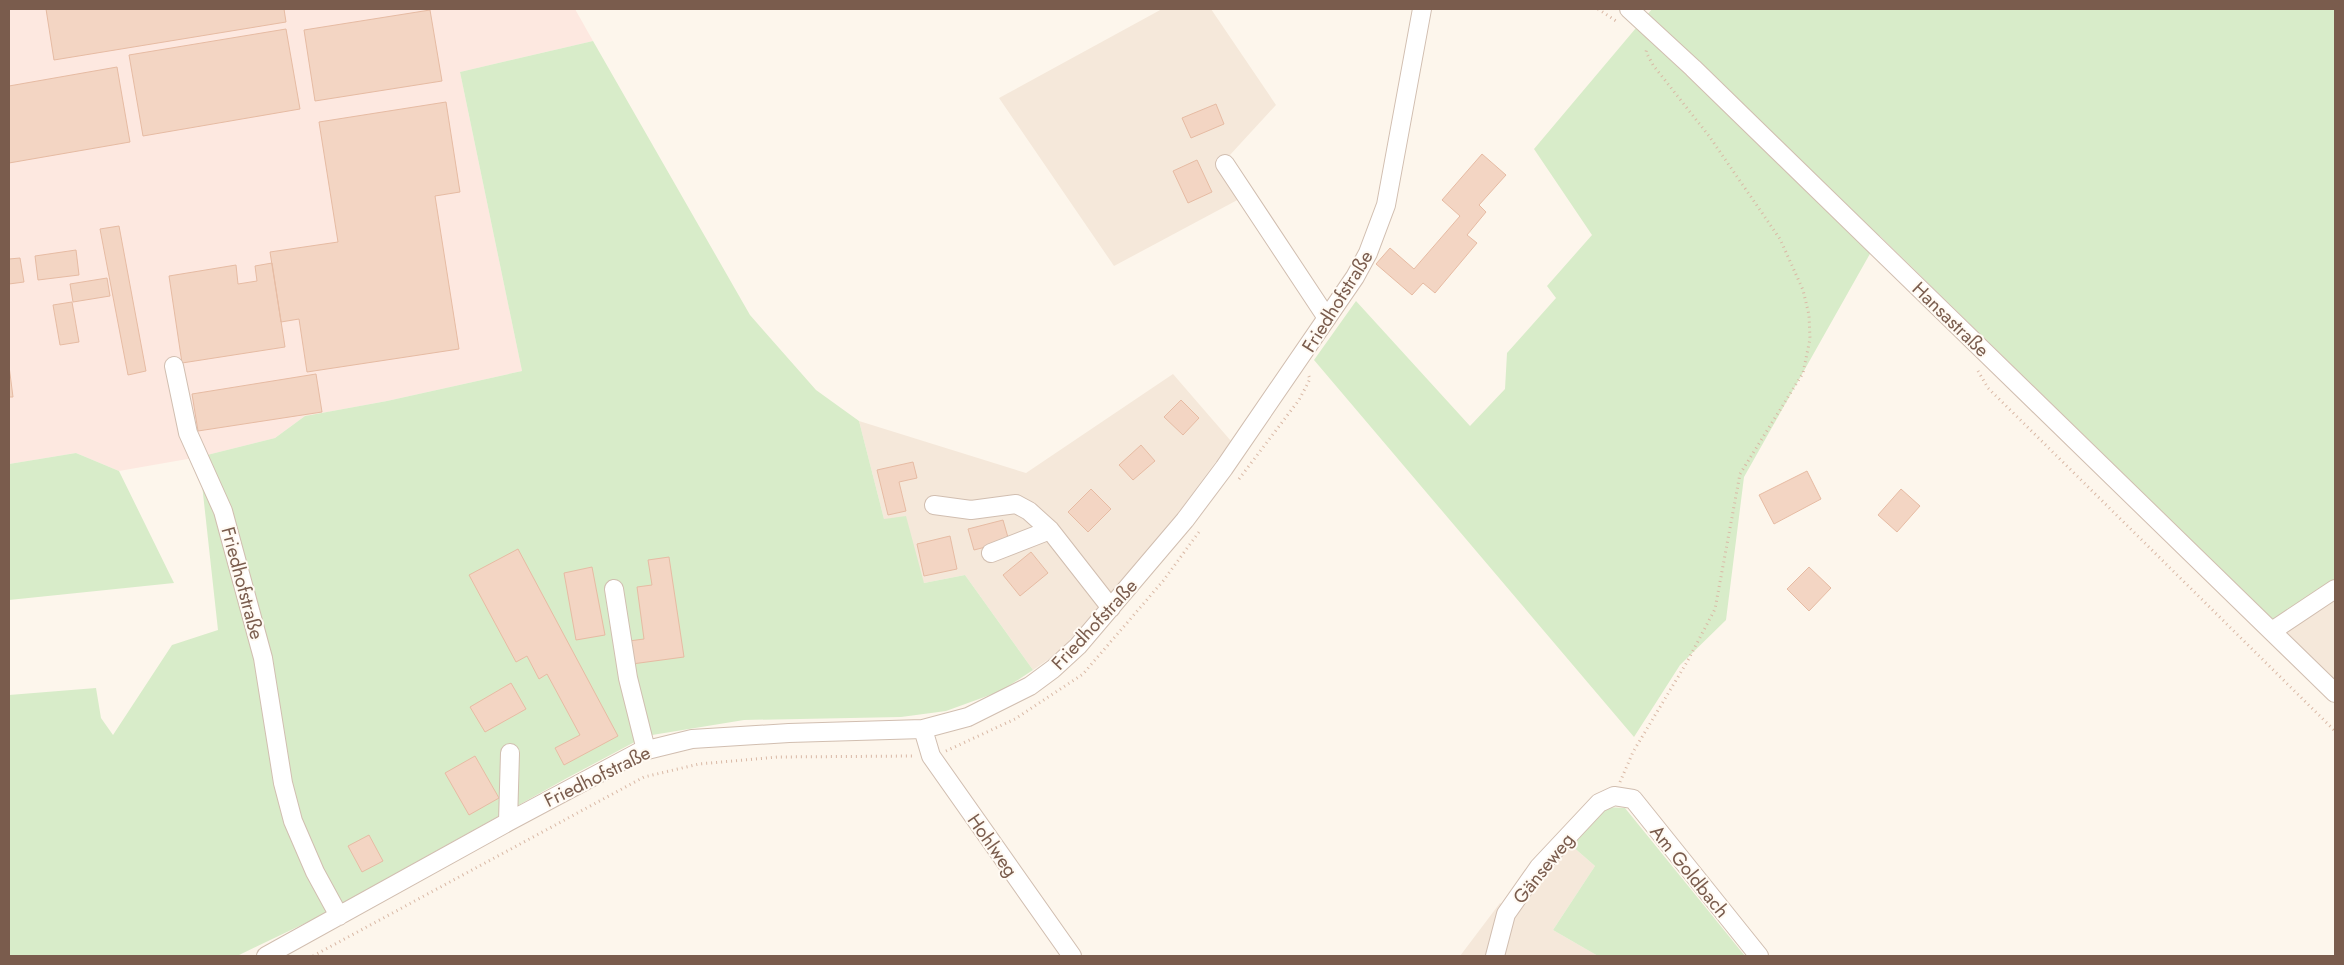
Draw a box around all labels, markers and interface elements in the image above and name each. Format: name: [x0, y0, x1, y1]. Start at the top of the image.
street label: Friedhofstraße: [1295, 245, 1380, 357]
street label: Hansastraße: [1906, 276, 1995, 363]
street label: Friedhofstraße: [215, 524, 271, 643]
street label: Friedhofstraße: [1045, 573, 1144, 676]
street label: Friedhofstraße: [539, 739, 655, 814]
street label: Hohlweg: [961, 808, 1024, 882]
street label: Am Goldbach: [1644, 819, 1735, 923]
street label: Gänseweg: [1506, 827, 1580, 910]

